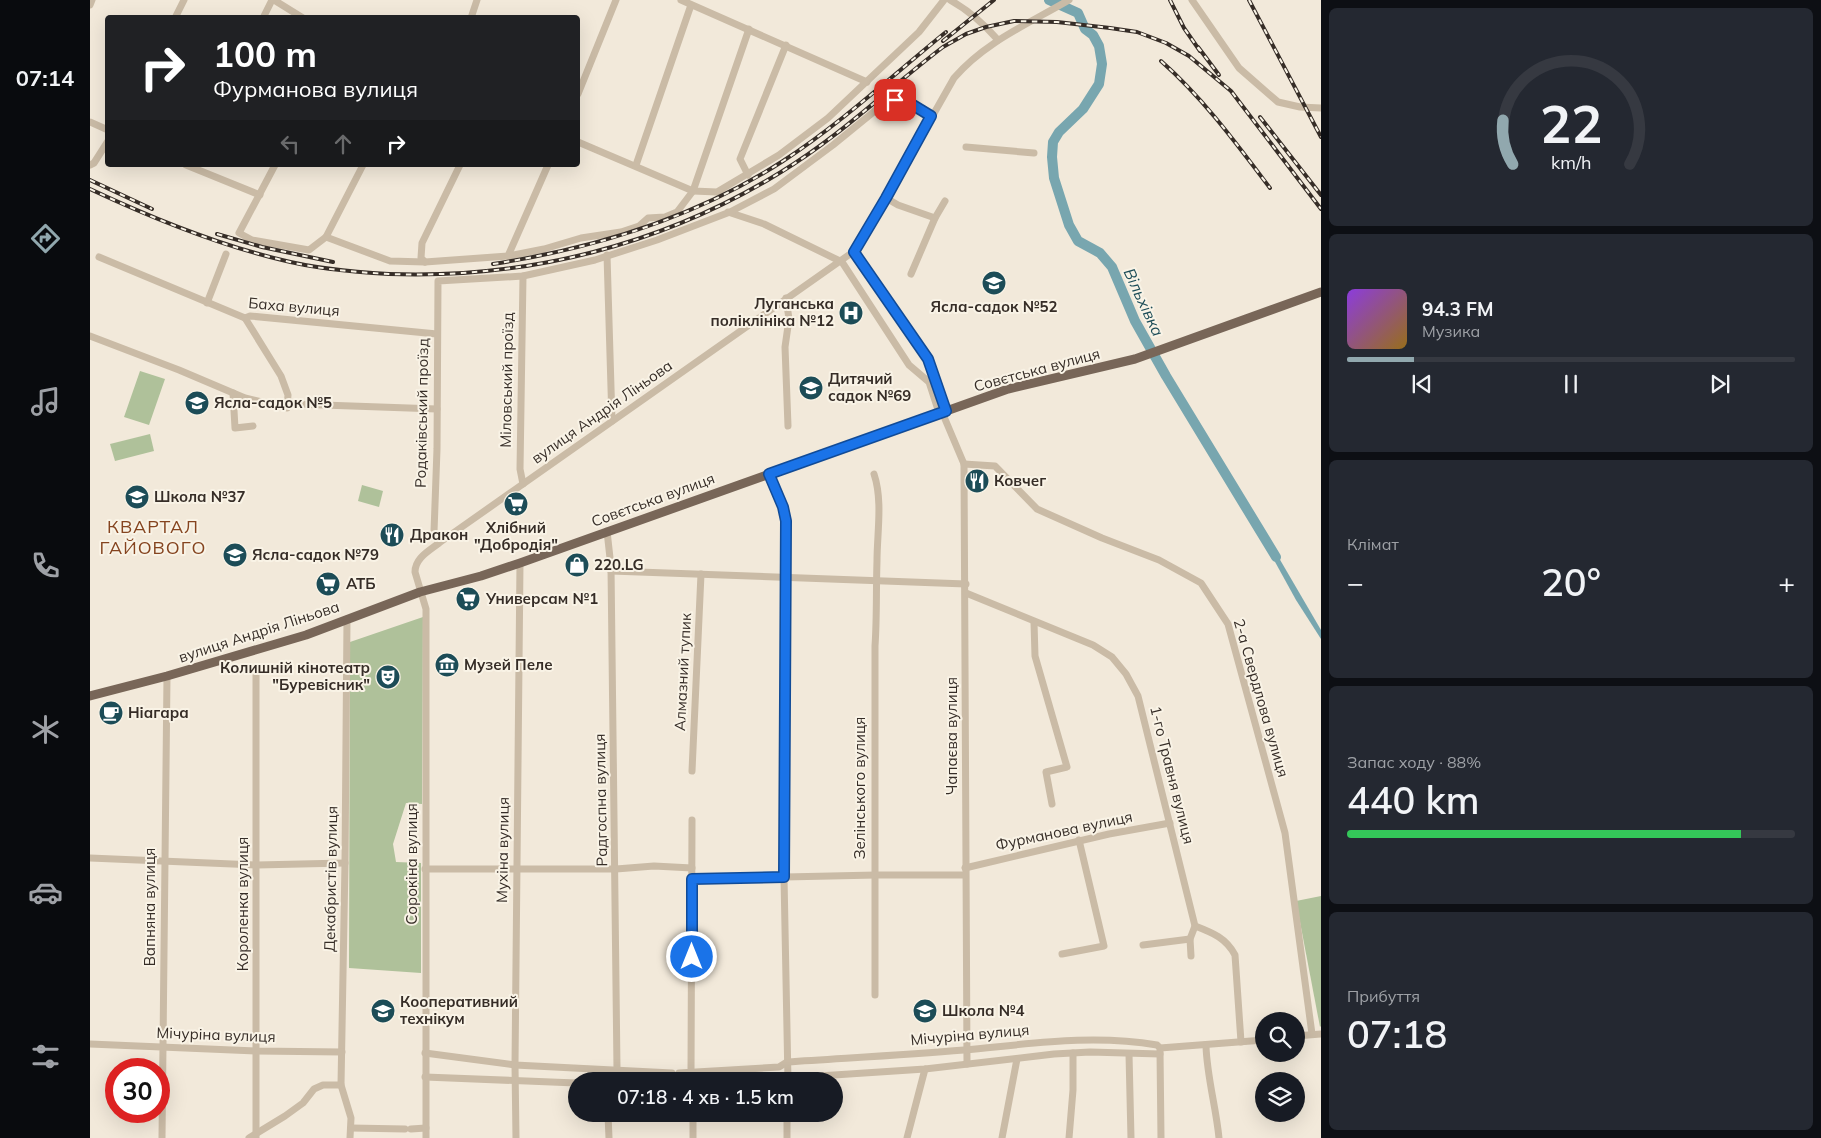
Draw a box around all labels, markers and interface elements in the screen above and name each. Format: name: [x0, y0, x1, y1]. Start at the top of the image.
text: 100 m: [213, 32, 317, 76]
icon: right: [130, 35, 195, 100]
text: 07:14: [16, 64, 74, 92]
text: Фурманова вулиця: [213, 75, 418, 103]
pin: [874, 79, 916, 121]
icon: arrive: [881, 86, 909, 114]
text: 22: [1540, 91, 1602, 156]
icon: left: [276, 130, 304, 158]
icon: ahead: [329, 130, 357, 158]
icon: right: [382, 130, 410, 158]
text: km/h: [1551, 151, 1591, 173]
icon: directions: [28, 221, 63, 256]
water label: Вільхівка: [1120, 265, 1169, 340]
school or university icon: Ясла-садок №52: [981, 270, 1007, 296]
street label: Баха вулиця: [248, 293, 341, 320]
place label: Луганська поліклініка №12: [710, 294, 834, 330]
place label: Ясла-садок №52: [930, 297, 1058, 316]
text: 94.3 FM: [1422, 297, 1494, 321]
hospital icon: Луганська поліклініка №12: [838, 300, 864, 326]
street label: Міловський проїзд: [496, 312, 517, 448]
text: Музика: [1422, 321, 1480, 341]
street label: Родаківський проїзд: [411, 338, 432, 488]
street label: Совєтська вулиця: [972, 344, 1102, 396]
street label: вулиця Андрія Ліньова: [528, 356, 676, 467]
place label: Дитячий садок №69: [828, 369, 911, 405]
icon: previous: [1408, 370, 1436, 398]
icon: pause: [1557, 370, 1585, 398]
icon: next: [1706, 370, 1734, 398]
school or university icon: Дитячий садок №69: [798, 375, 824, 401]
icon: music: [28, 384, 63, 419]
school or university icon: Ясла-садок №5: [184, 390, 210, 416]
place label: Ясла-садок №5: [214, 393, 332, 412]
street label: Совєтська вулиця: [588, 468, 717, 531]
restaurant icon: Ковчег: [964, 468, 990, 494]
place label: Ковчег: [994, 471, 1046, 490]
school or university icon: Школа №37: [124, 484, 150, 510]
place label: Школа №37: [154, 487, 245, 506]
supermarket icon: Хлібний "Добродія": [503, 491, 529, 517]
district label: КВАРТАЛ ГАЙОВОГО: [100, 515, 206, 559]
place label: Хлібний "Добродія": [474, 518, 558, 554]
restaurant icon: Дракон: [379, 522, 405, 548]
place label: Дракон: [410, 525, 468, 544]
text: Клімат: [1347, 534, 1399, 554]
school or university icon: Ясла-садок №79: [222, 542, 248, 568]
place label: Ясла-садок №79: [252, 545, 379, 564]
icon: phone: [28, 548, 63, 583]
shop icon: 220.LG: [564, 552, 590, 578]
place label: 220.LG: [594, 555, 644, 574]
text: 20°: [1541, 558, 1601, 606]
text: −: [1347, 565, 1364, 600]
text: +: [1778, 565, 1795, 600]
supermarket icon: АТБ: [315, 571, 341, 597]
place label: АТБ: [346, 574, 376, 593]
supermarket icon: Универсам №1: [455, 586, 481, 612]
place label: Универсам №1: [485, 589, 598, 608]
street label: вулиця Андрія Ліньова: [176, 597, 342, 666]
street label: Алмазний тупик: [670, 611, 695, 732]
street label: 2-а Свердлова вулиця: [1230, 617, 1293, 779]
museum icon: Музей Пеле: [434, 652, 460, 678]
place label: Музей Пеле: [464, 655, 553, 674]
place label: Колишній кінотеатр "Буревісник": [220, 658, 370, 694]
theatre icon: Колишній кінотеатр "Буревісник": [375, 664, 401, 690]
street label: Чапаєва вулиця: [942, 677, 961, 795]
cafe icon: Ніагара: [98, 700, 124, 726]
place label: Ніагара: [128, 703, 189, 722]
street label: 1-го Травня вулиця: [1146, 704, 1199, 846]
icon: climate: [28, 712, 63, 747]
street label: Зелінського вулиця: [850, 717, 869, 859]
street label: Радгоспна вулиця: [590, 733, 611, 867]
text: Запас ходу · 88%: [1347, 752, 1481, 772]
text: 440 km: [1347, 776, 1480, 824]
street label: Мухіна вулиця: [492, 797, 513, 903]
street label: Сорокіна вулиця: [402, 803, 421, 925]
street label: Декабристів вулиця: [320, 806, 341, 952]
street label: Фурманова вулиця: [994, 807, 1134, 854]
street label: Короленка вулиця: [233, 837, 252, 971]
street label: Вапняна вулиця: [140, 848, 159, 966]
icon: car: [28, 875, 63, 910]
position arrow: [665, 930, 717, 982]
text: Прибуття: [1347, 986, 1420, 1006]
place label: Кооперативний технікум: [400, 992, 518, 1028]
school or university icon: Кооперативний технікум: [370, 998, 396, 1024]
school or university icon: Школа №4: [912, 998, 938, 1024]
place label: Школа №4: [942, 1001, 1024, 1020]
text: 07:18: [1347, 1010, 1447, 1058]
map controls: [1255, 1012, 1305, 1122]
button: search: [1255, 1012, 1305, 1062]
street label: Мічуріна вулиця: [910, 1020, 1030, 1049]
street label: Мічуріна вулиця: [156, 1023, 276, 1046]
icon: filters: [28, 1039, 63, 1074]
speed limit sign: 30: [105, 1058, 170, 1123]
button: layers: [1255, 1072, 1305, 1122]
text: 07:18 · 4 хв · 1.5 km: [617, 1085, 794, 1109]

